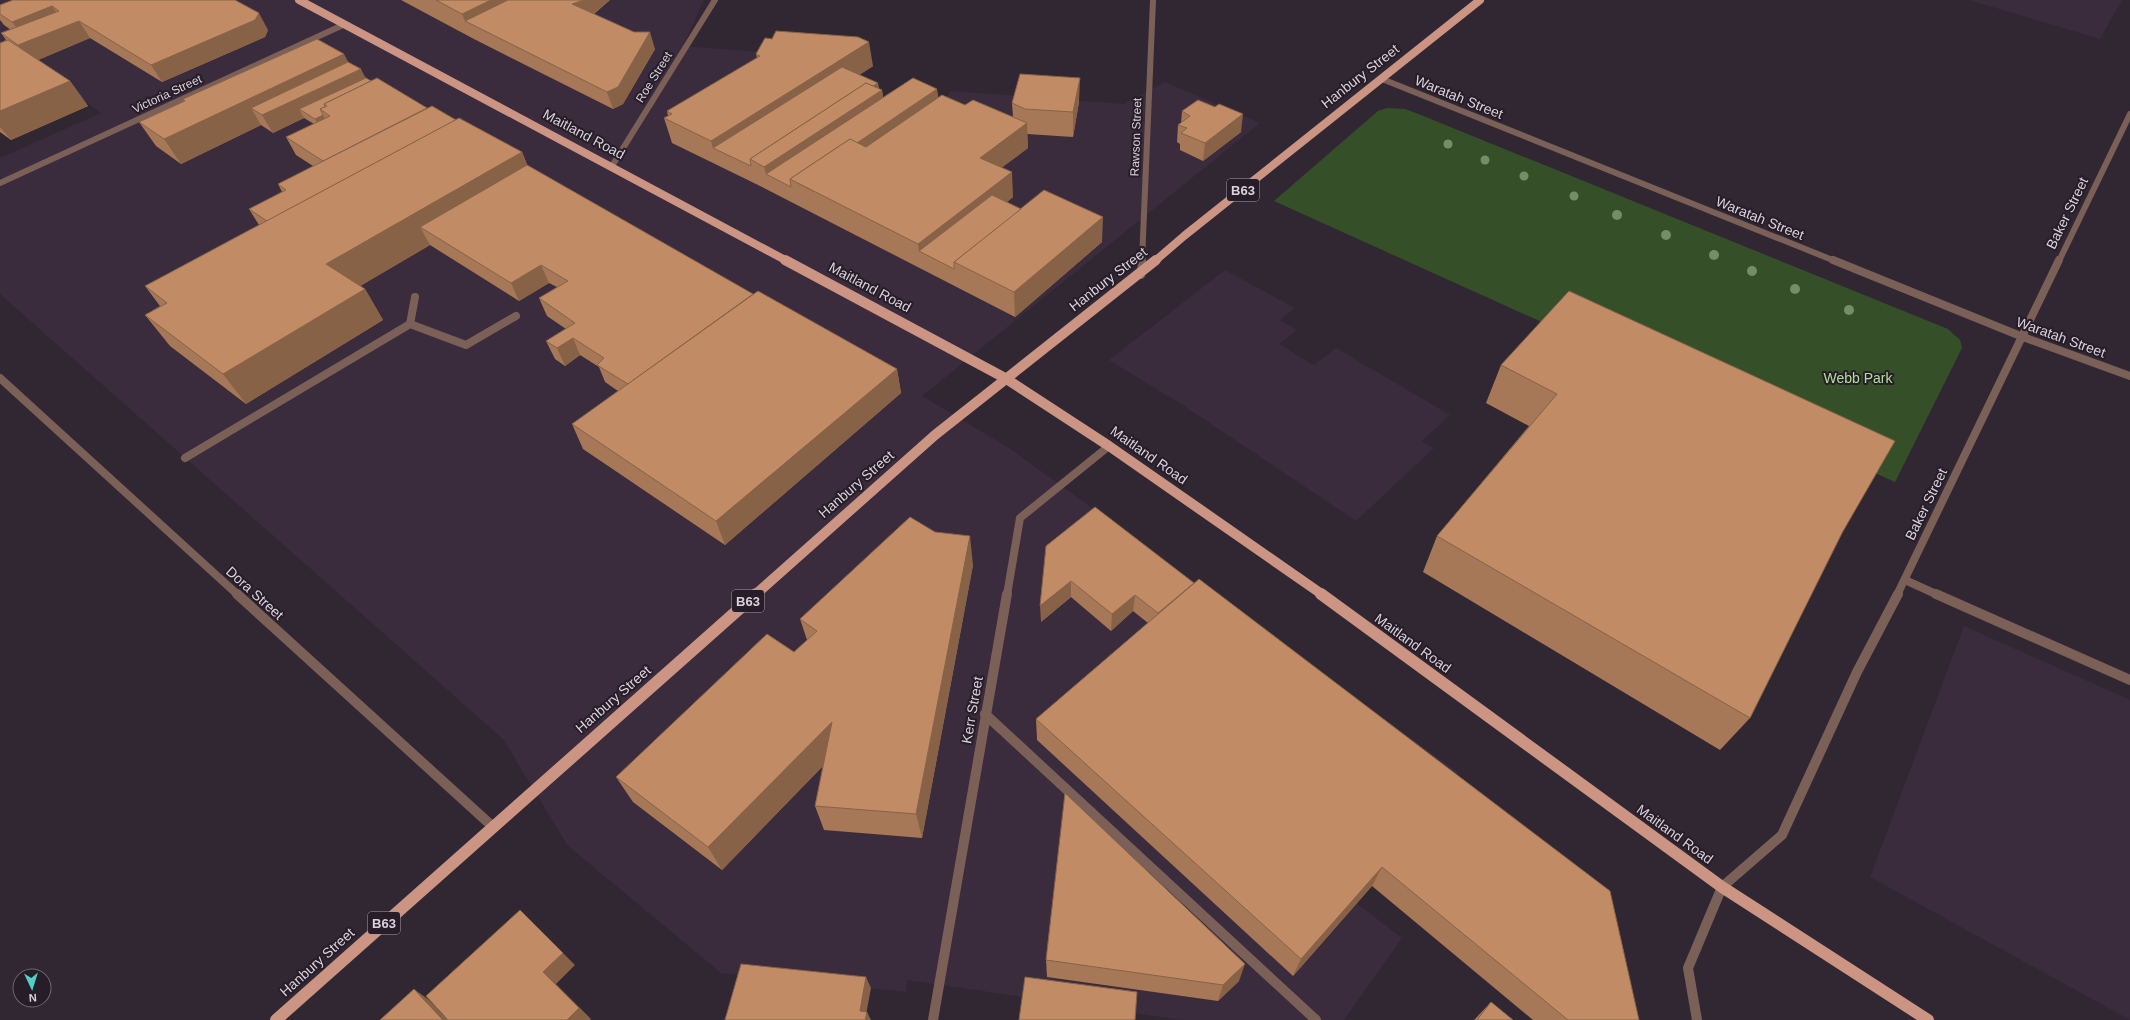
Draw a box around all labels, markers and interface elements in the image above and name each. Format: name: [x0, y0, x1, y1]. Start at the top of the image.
street label: Hanbury Street: [1318, 41, 1402, 111]
street label: Roe Street: [633, 48, 675, 105]
street label: Victoria Street: [130, 71, 205, 116]
street label: Waratah Street: [1413, 72, 1506, 122]
street label: Rawson Street: [1128, 97, 1144, 177]
street label: Maitland Road: [540, 106, 628, 162]
street label: Baker Street: [2043, 174, 2091, 251]
road number: B63: [1227, 179, 1259, 201]
street label: Waratah Street: [1714, 193, 1807, 243]
street label: Hanbury Street: [1066, 244, 1150, 314]
street label: Maitland Road: [826, 259, 914, 315]
street label: Waratah Street: [2014, 313, 2108, 361]
park label: Webb Park: [1824, 370, 1893, 386]
street label: Maitland Road: [1107, 423, 1191, 487]
street label: Hanbury Street: [815, 447, 897, 521]
street label: Baker Street: [1902, 465, 1950, 542]
street label: Dora Street: [223, 563, 287, 623]
road number: B63: [732, 590, 764, 612]
street label: Maitland Road: [1372, 610, 1454, 676]
street label: Hanbury Street: [572, 662, 654, 736]
street label: Kerr Street: [958, 675, 986, 745]
street label: Maitland Road: [1634, 801, 1716, 867]
road number: B63: [368, 912, 400, 934]
street label: Hanbury Street: [277, 924, 357, 999]
north arrow: [12, 968, 52, 1008]
text: N: [28, 992, 37, 1004]

